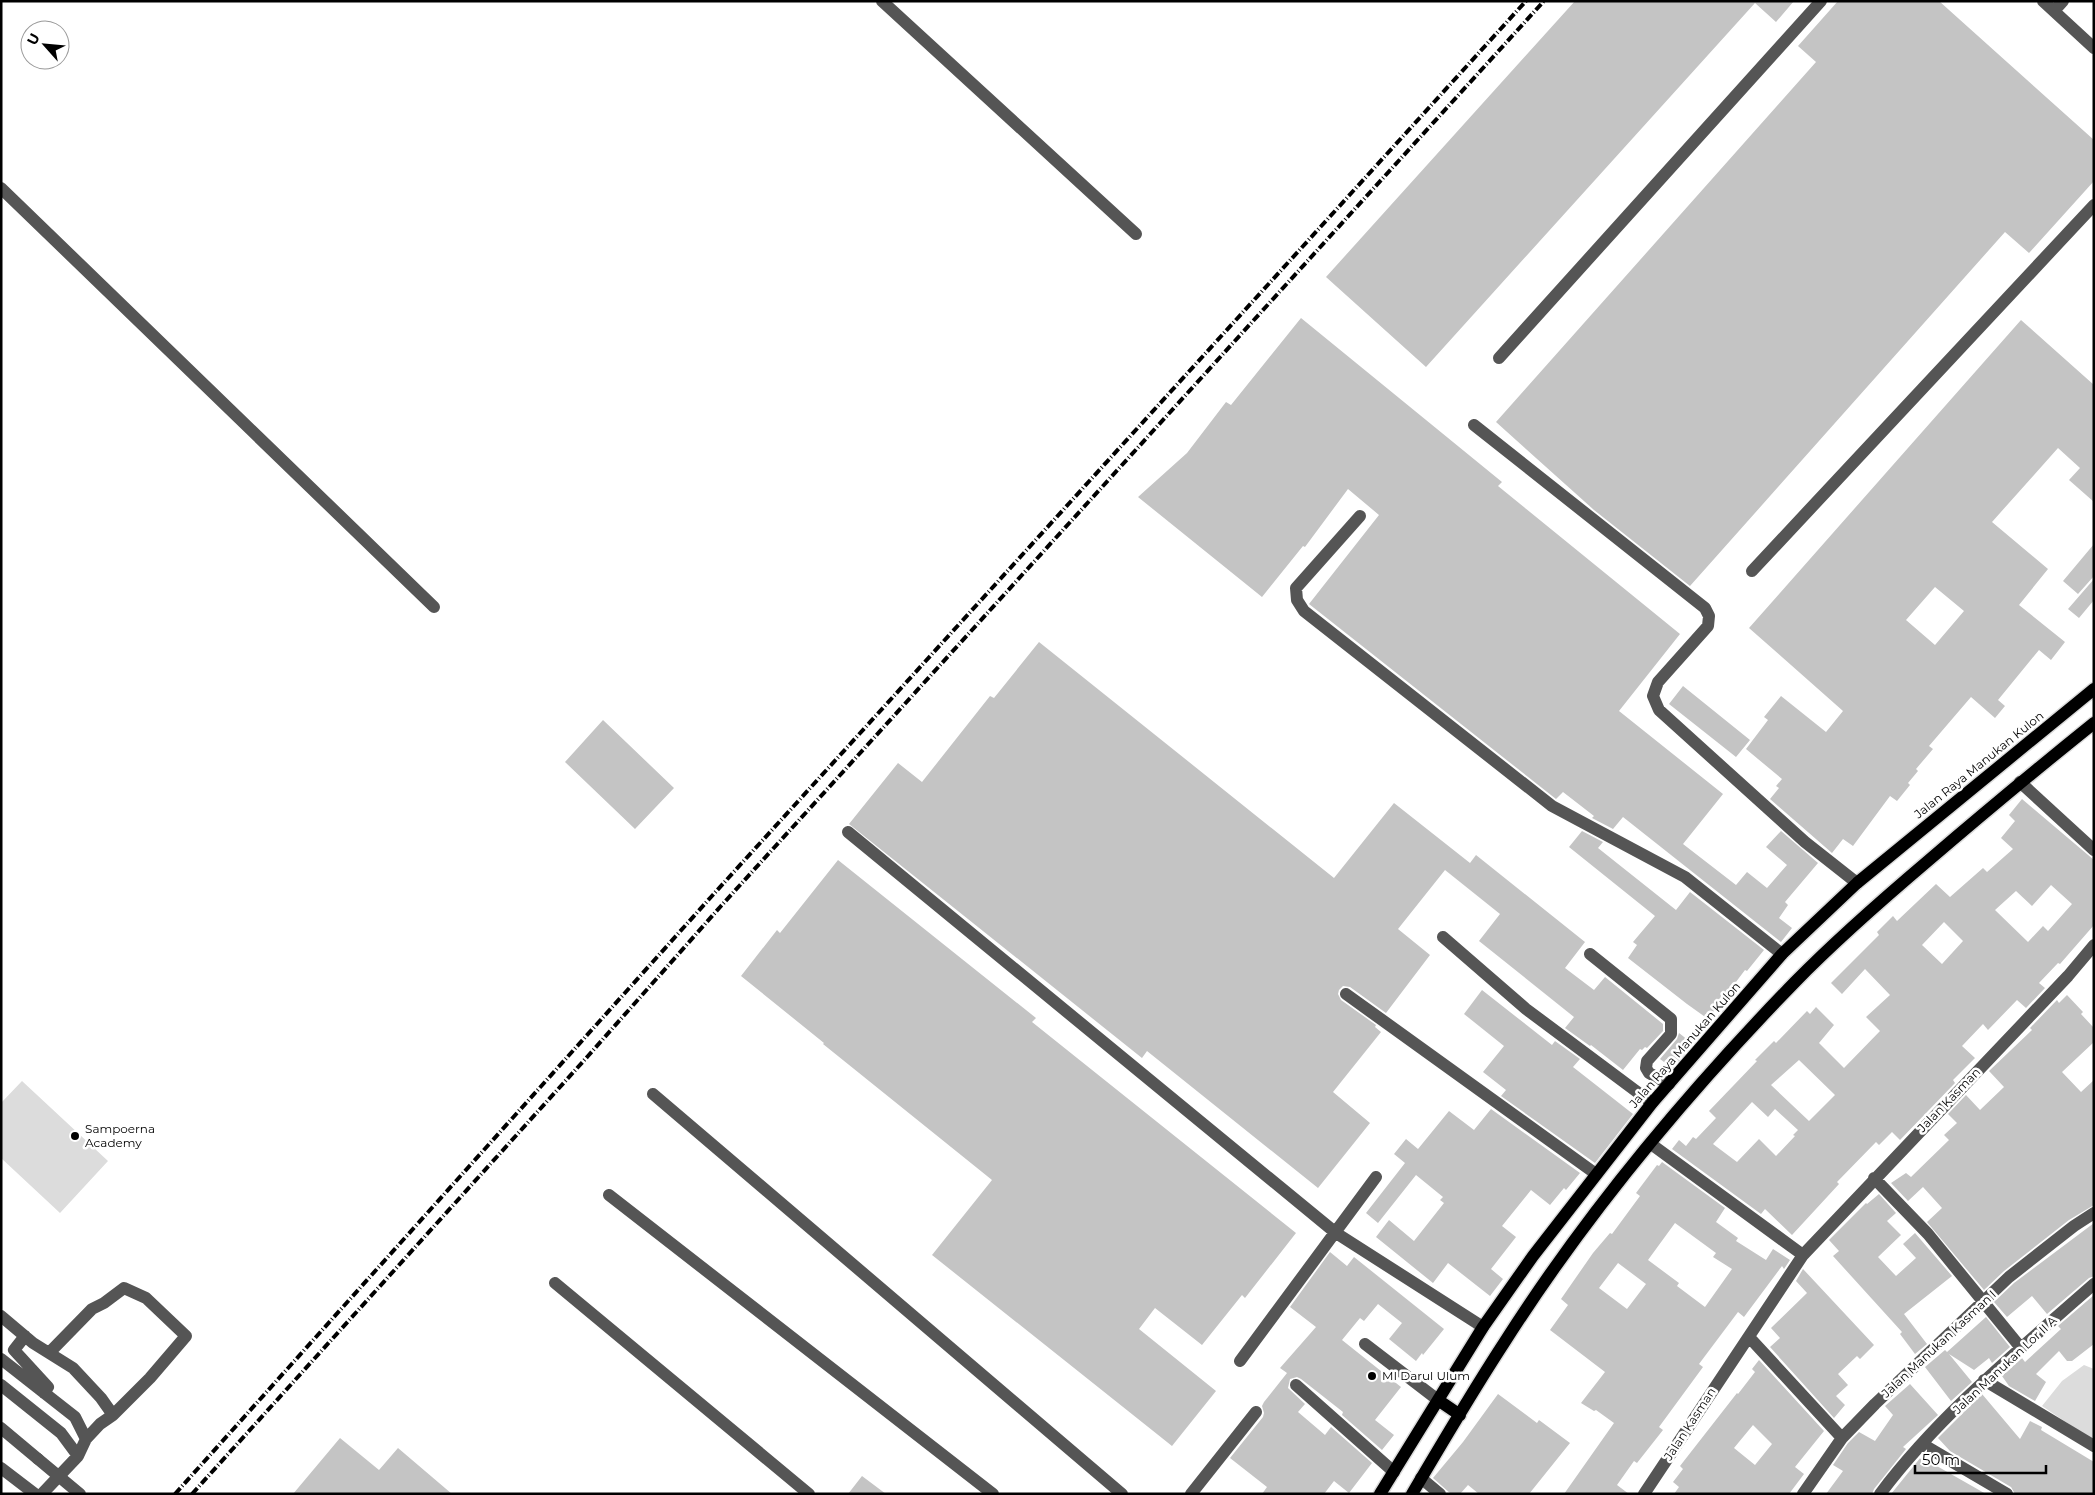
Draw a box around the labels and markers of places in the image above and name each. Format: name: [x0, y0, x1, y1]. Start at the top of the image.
place label: Sampoerna Academy: [85, 1121, 155, 1150]
marker: Sampoerna Academy: [69, 1130, 81, 1142]
place label: MI Darul Ulum: [1382, 1368, 1470, 1383]
marker: MI Darul Ulum: [1366, 1370, 1378, 1382]

